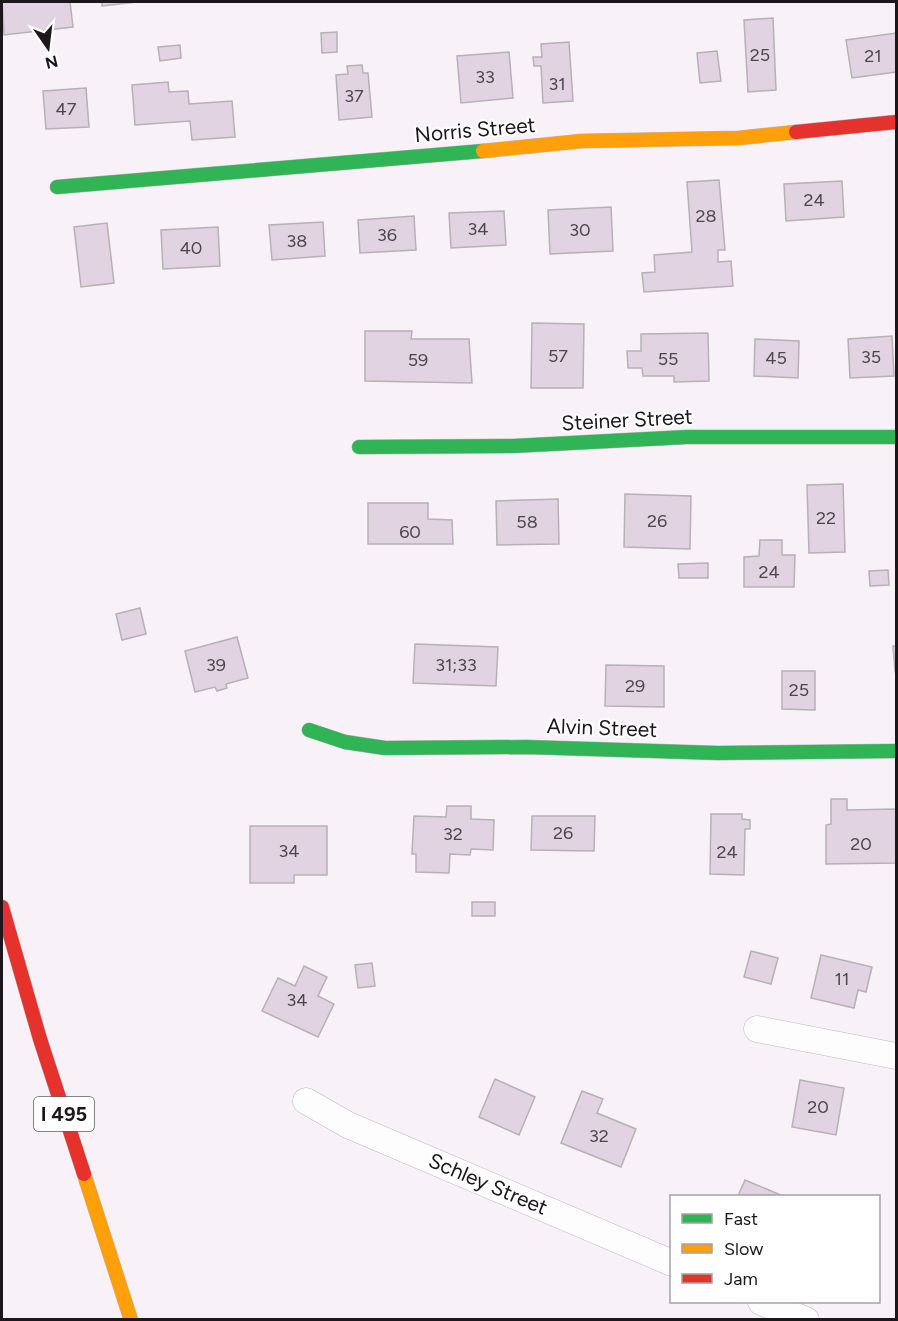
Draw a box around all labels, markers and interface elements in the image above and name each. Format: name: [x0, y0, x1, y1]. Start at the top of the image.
north arrow: [18, 18, 78, 78]
house number: 25: [750, 44, 770, 66]
house number: 21: [864, 45, 882, 67]
text: N: [43, 51, 60, 73]
house number: 33: [475, 66, 495, 88]
house number: 31: [548, 73, 566, 95]
house number: 37: [344, 85, 364, 107]
house number: 47: [56, 98, 77, 120]
street label: Norris Street: [413, 112, 537, 147]
house number: 24: [803, 189, 825, 211]
house number: 28: [695, 205, 717, 227]
house number: 34: [468, 218, 488, 240]
house number: 30: [569, 219, 591, 241]
house number: 36: [377, 224, 397, 246]
house number: 38: [287, 230, 307, 252]
house number: 40: [180, 237, 202, 259]
house number: 57: [548, 345, 568, 367]
house number: 35: [861, 346, 881, 368]
house number: 45: [765, 347, 787, 369]
house number: 55: [658, 348, 678, 370]
house number: 59: [408, 349, 428, 371]
street label: Steiner Street: [561, 404, 693, 435]
house number: 22: [816, 507, 836, 529]
house number: 26: [647, 510, 667, 532]
house number: 58: [516, 511, 538, 533]
house number: 60: [399, 521, 421, 543]
house number: 24: [758, 561, 780, 583]
house number: 39: [206, 654, 226, 676]
house number: 31;33: [435, 654, 477, 676]
house number: 29: [625, 675, 645, 697]
house number: 25: [789, 679, 809, 701]
street label: Alvin Street: [546, 713, 658, 742]
house number: 26: [553, 822, 573, 844]
house number: 32: [443, 823, 463, 845]
house number: 20: [850, 833, 872, 855]
house number: 34: [279, 840, 299, 862]
house number: 24: [716, 841, 738, 863]
house number: 11: [835, 968, 849, 990]
house number: 34: [287, 989, 307, 1011]
house number: 20: [807, 1096, 829, 1118]
road number: I 495: [34, 1097, 94, 1131]
house number: 32: [589, 1125, 609, 1147]
street label: Schley Street: [425, 1147, 552, 1220]
legend: [670, 1195, 880, 1303]
text: Fast: [724, 1208, 758, 1230]
text: Slow: [724, 1238, 763, 1260]
text: Jam: [724, 1268, 758, 1290]

